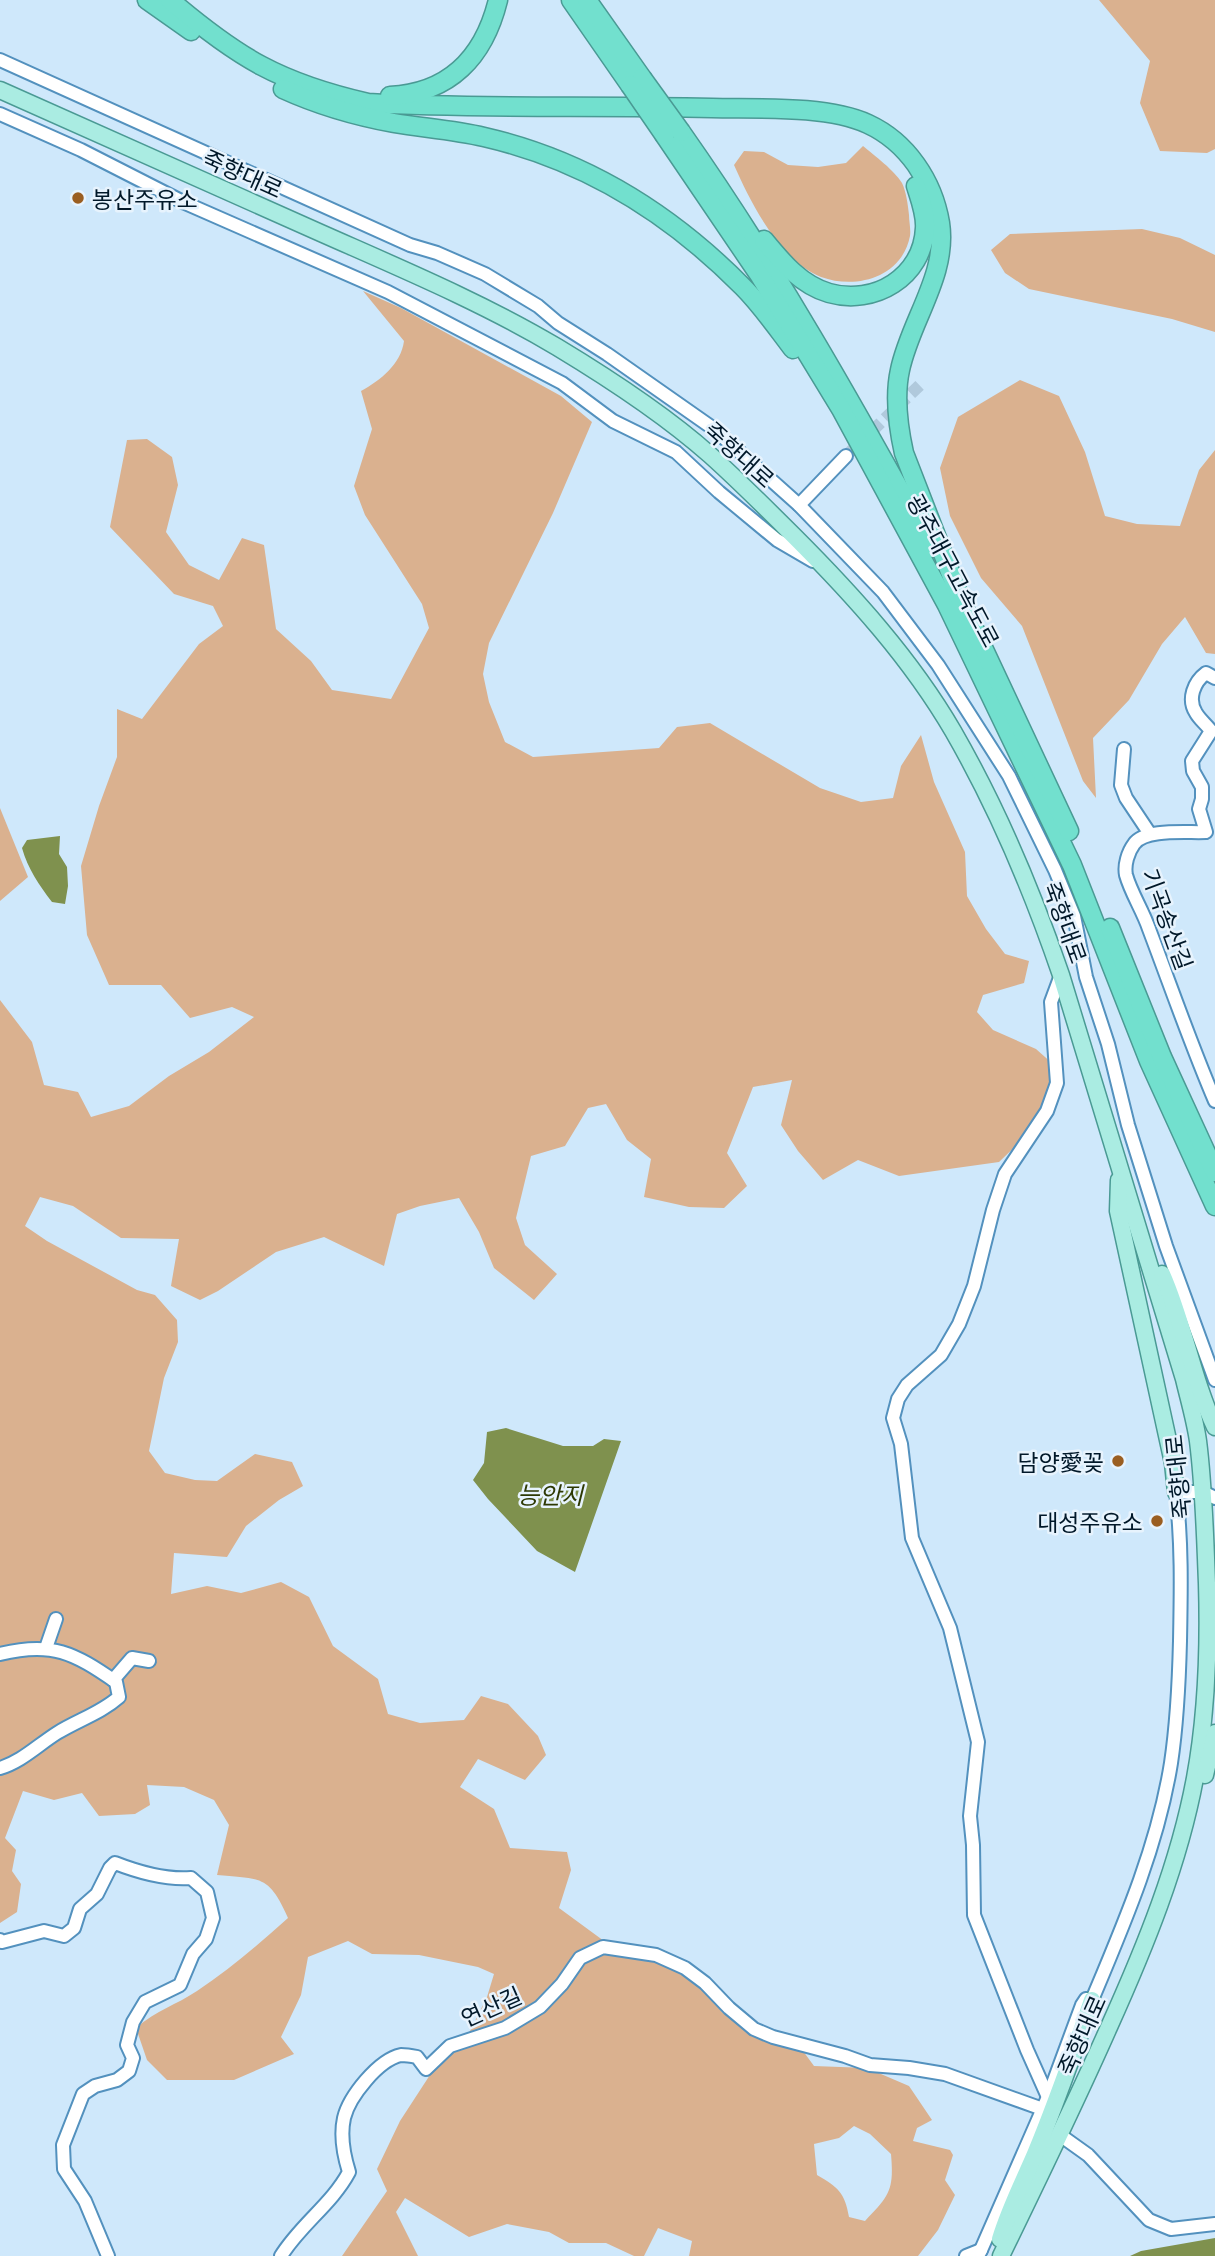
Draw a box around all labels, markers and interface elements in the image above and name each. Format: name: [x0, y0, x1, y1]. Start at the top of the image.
street label: 죽향대로: [198, 142, 288, 204]
place label: 봉산주유소: [92, 183, 198, 214]
marker: 봉산주유소: [70, 190, 86, 206]
street label: 죽향대로: [698, 414, 782, 494]
street label: 광주대구고속도로: [901, 488, 1007, 652]
street label: 기곡송산길: [1135, 864, 1201, 974]
street label: 죽향대로: [1037, 877, 1095, 967]
street label: 죽향대로: [1157, 1433, 1197, 1521]
place label: 담양愛꽂: [1018, 1446, 1104, 1477]
marker: 담양愛꽂: [1110, 1453, 1126, 1469]
water label: 능안지: [517, 1478, 585, 1510]
place label: 대성주유소: [1037, 1506, 1143, 1537]
marker: 대성주유소: [1149, 1513, 1165, 1529]
street label: 연산길: [456, 1979, 526, 2033]
street label: 죽향대로: [1050, 1990, 1112, 2080]

